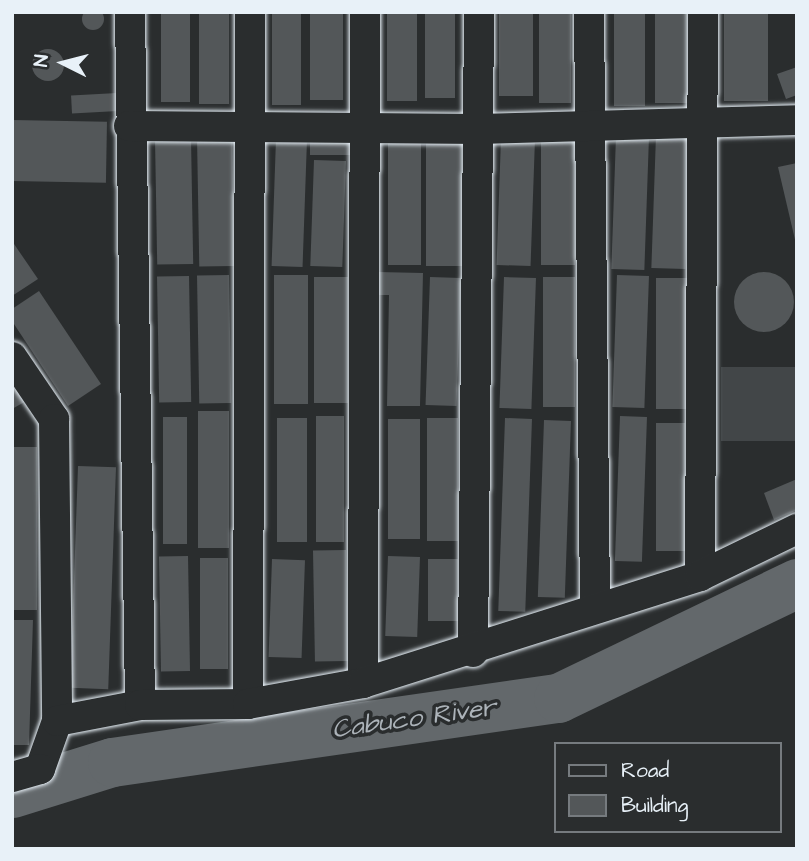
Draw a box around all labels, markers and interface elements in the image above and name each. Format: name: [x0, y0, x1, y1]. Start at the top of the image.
north arrow: [28, 28, 98, 98]
text: N: [28, 53, 56, 68]
water label: Cabuco River: [330, 692, 498, 746]
legend: [554, 742, 781, 833]
text: Road: [621, 756, 669, 785]
text: Building: [621, 791, 688, 820]

